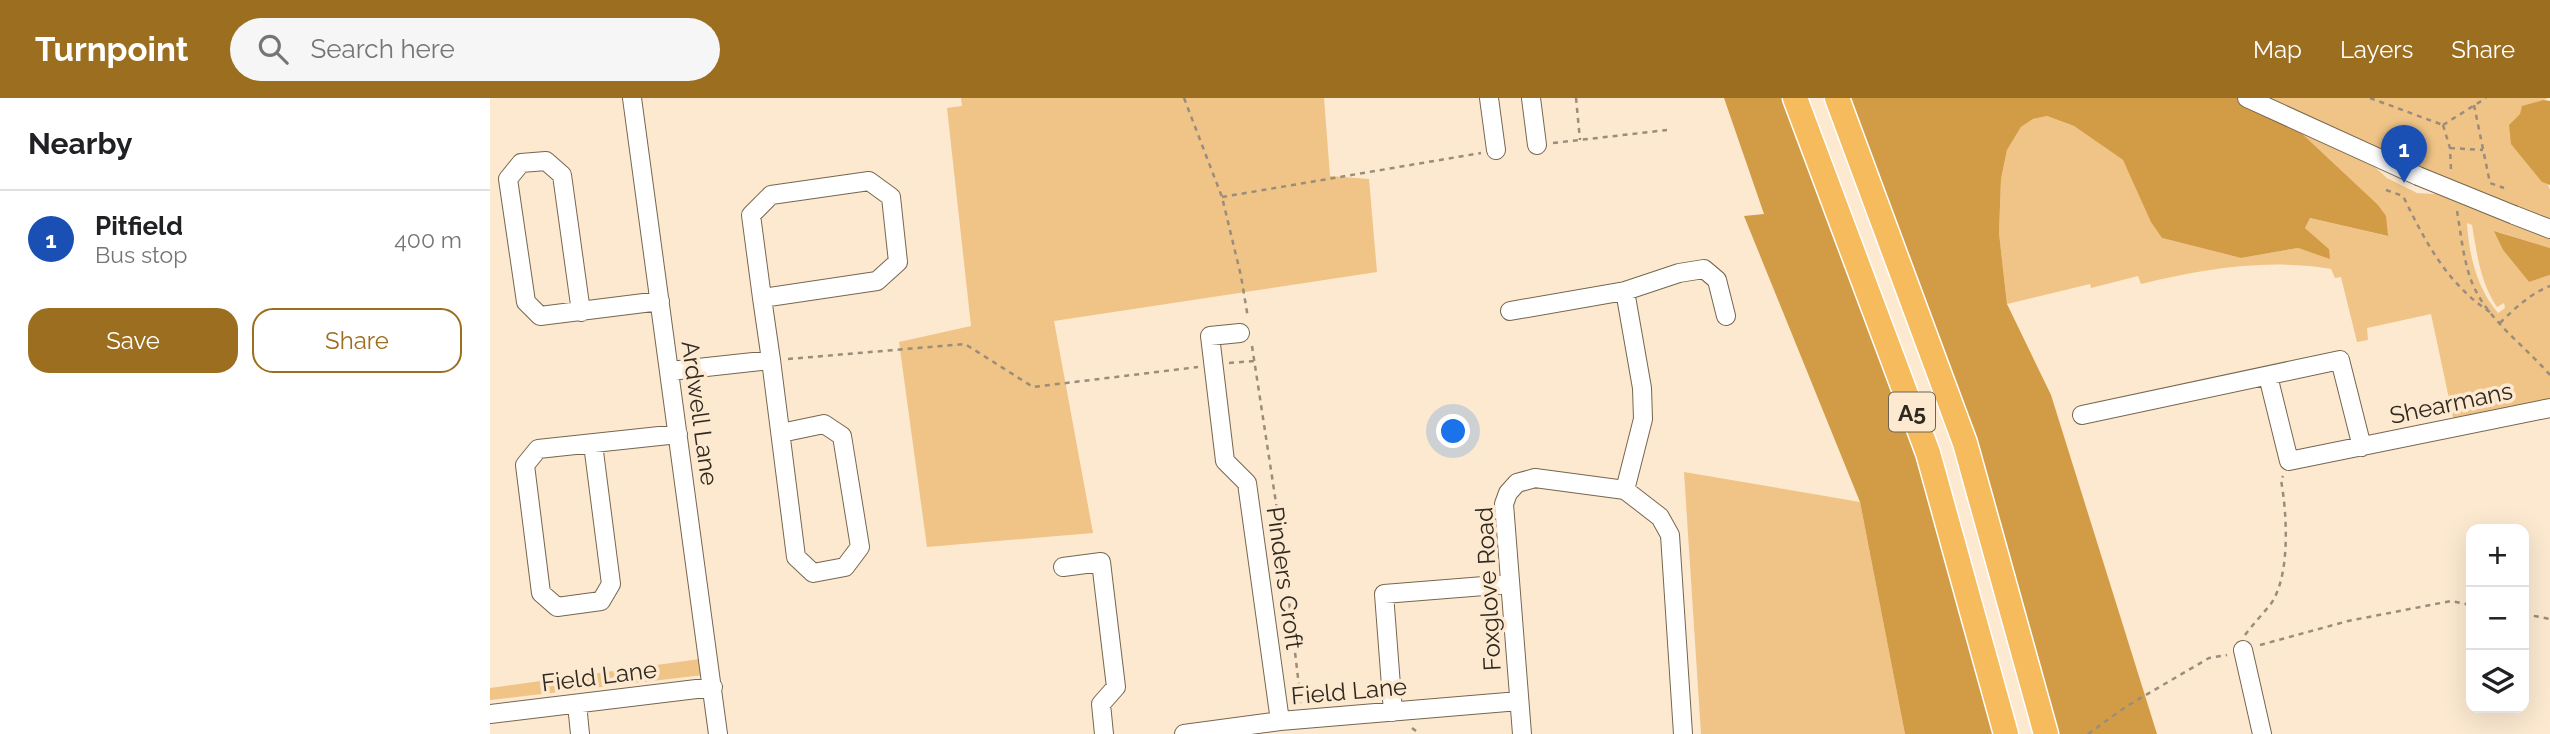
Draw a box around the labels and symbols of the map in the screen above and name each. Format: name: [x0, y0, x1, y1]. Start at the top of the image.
pin: 1: [2381, 125, 2427, 183]
street label: Ardwell Lane: [675, 339, 725, 487]
street label: Shearmans: [2387, 376, 2515, 430]
road number: A5: [1889, 392, 1935, 432]
your location: [1436, 414, 1470, 448]
street label: Pinders Croft: [1261, 505, 1309, 651]
street label: Foxglove Road: [1469, 506, 1507, 672]
street label: Field Lane: [540, 655, 658, 697]
street label: Field Lane: [1290, 671, 1408, 711]

